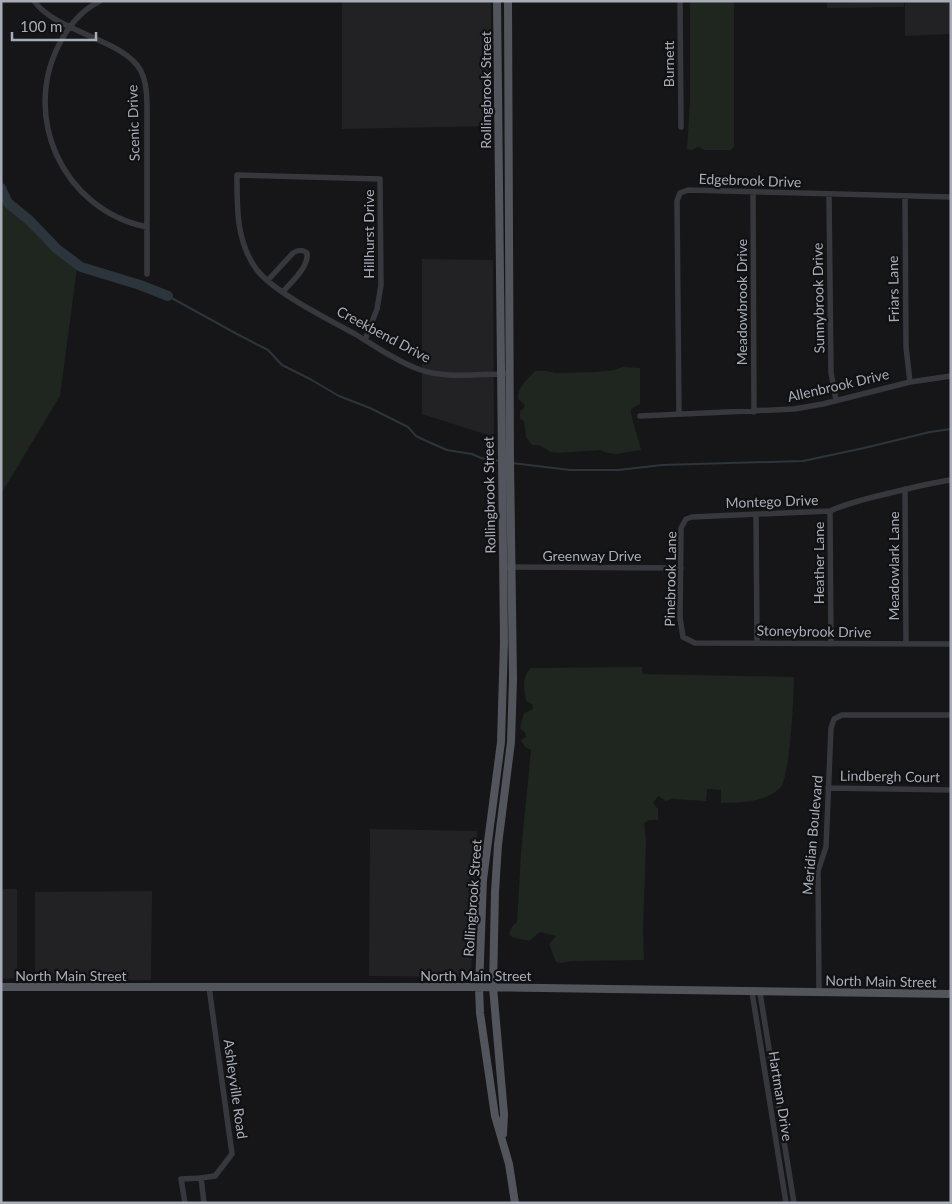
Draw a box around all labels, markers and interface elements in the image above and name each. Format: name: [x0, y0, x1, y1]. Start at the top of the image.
scale bar: [12, 10, 96, 42]
text: 100 m: [20, 17, 62, 35]
street label: Rollingbrook Street: [477, 31, 494, 149]
street label: Burnett: [660, 40, 677, 87]
street label: Scenic Drive: [123, 85, 143, 161]
street label: Edgebrook Drive: [698, 170, 802, 190]
street label: Hillhurst Drive: [360, 189, 377, 279]
street label: Meadowbrook Drive: [733, 239, 750, 365]
street label: Sunnybrook Drive: [809, 243, 827, 353]
street label: Friars Lane: [884, 255, 902, 323]
street label: Creekbend Drive: [334, 302, 434, 366]
street label: Allenbrook Drive: [785, 365, 891, 405]
street label: Rollingbrook Street: [479, 436, 499, 554]
street label: Montego Drive: [725, 491, 819, 511]
street label: Meadowlark Lane: [885, 511, 902, 621]
street label: Heather Lane: [810, 522, 827, 604]
street label: Pinebrook Lane: [661, 531, 679, 627]
street label: Greenway Drive: [542, 547, 642, 564]
street label: Stoneybrook Drive: [756, 621, 872, 641]
street label: Lindbergh Court: [840, 767, 940, 785]
street label: Meridian Boulevard: [798, 774, 826, 896]
street label: Rollingbrook Street: [459, 839, 485, 957]
street label: North Main Street: [15, 967, 127, 984]
street label: North Main Street: [420, 967, 532, 984]
street label: North Main Street: [825, 972, 937, 990]
street label: Ashleyville Road: [221, 1038, 251, 1140]
street label: Hartman Drive: [766, 1050, 796, 1142]

